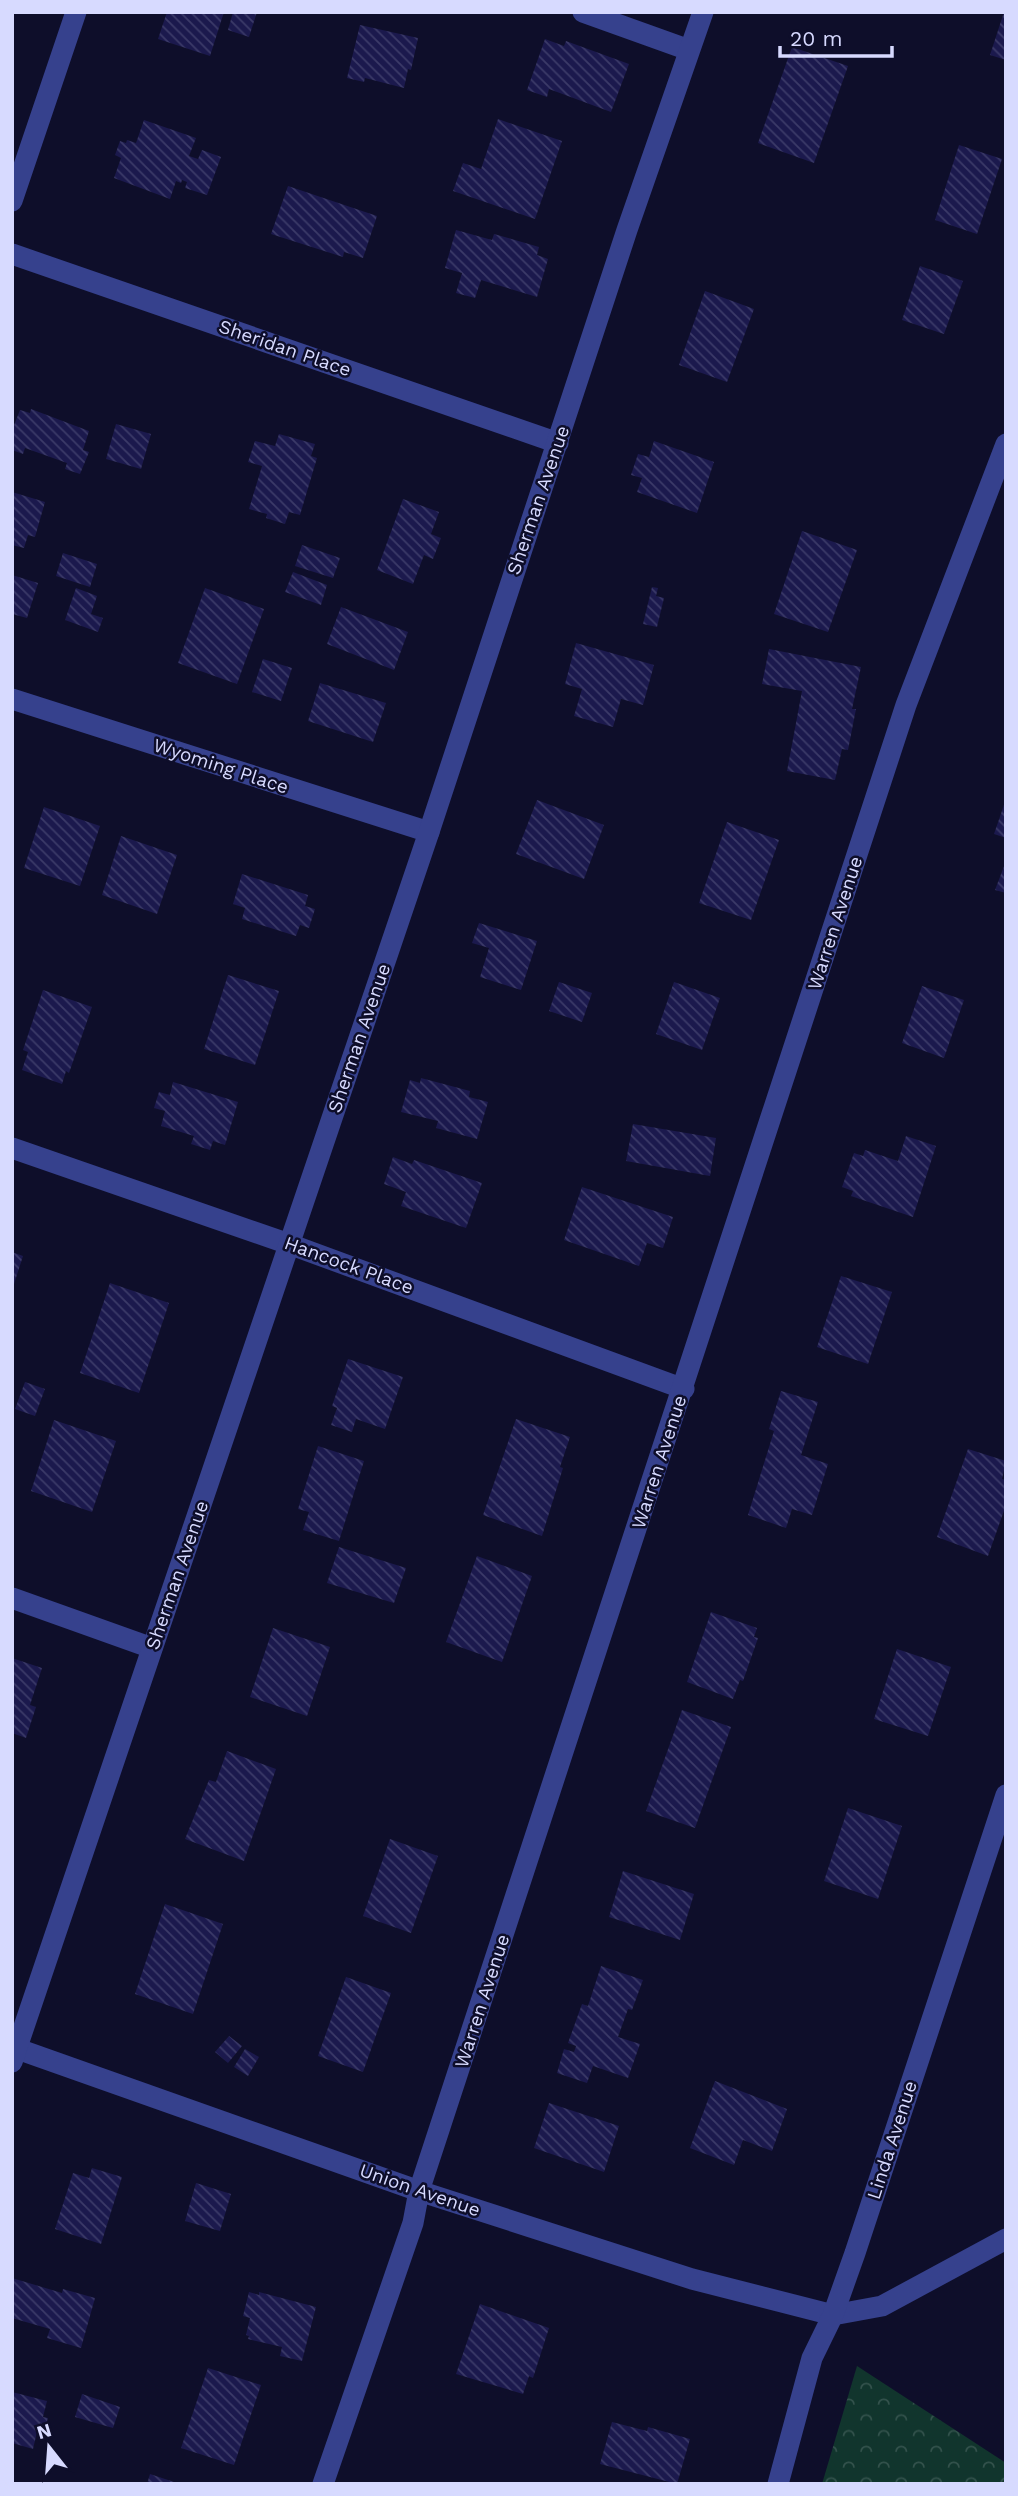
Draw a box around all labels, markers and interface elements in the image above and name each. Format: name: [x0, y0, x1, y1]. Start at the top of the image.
scale bar: [780, 14, 892, 58]
text: 20 m: [790, 26, 842, 51]
street label: Sheridan Place: [216, 315, 354, 381]
street label: Sherman Avenue: [502, 422, 574, 578]
street label: Wyoming Place: [151, 733, 291, 799]
street label: Warren Avenue: [803, 853, 867, 993]
street label: Sherman Avenue: [323, 960, 395, 1116]
street label: Hancock Place: [281, 1231, 417, 1299]
street label: Warren Avenue: [627, 1392, 691, 1532]
street label: Sherman Avenue: [141, 1497, 213, 1653]
street label: Warren Avenue: [450, 1931, 514, 2071]
street label: Linda Avenue: [862, 2078, 922, 2202]
street label: Union Avenue: [357, 2159, 483, 2221]
north arrow: [14, 2412, 84, 2482]
text: N: [34, 2418, 54, 2444]

